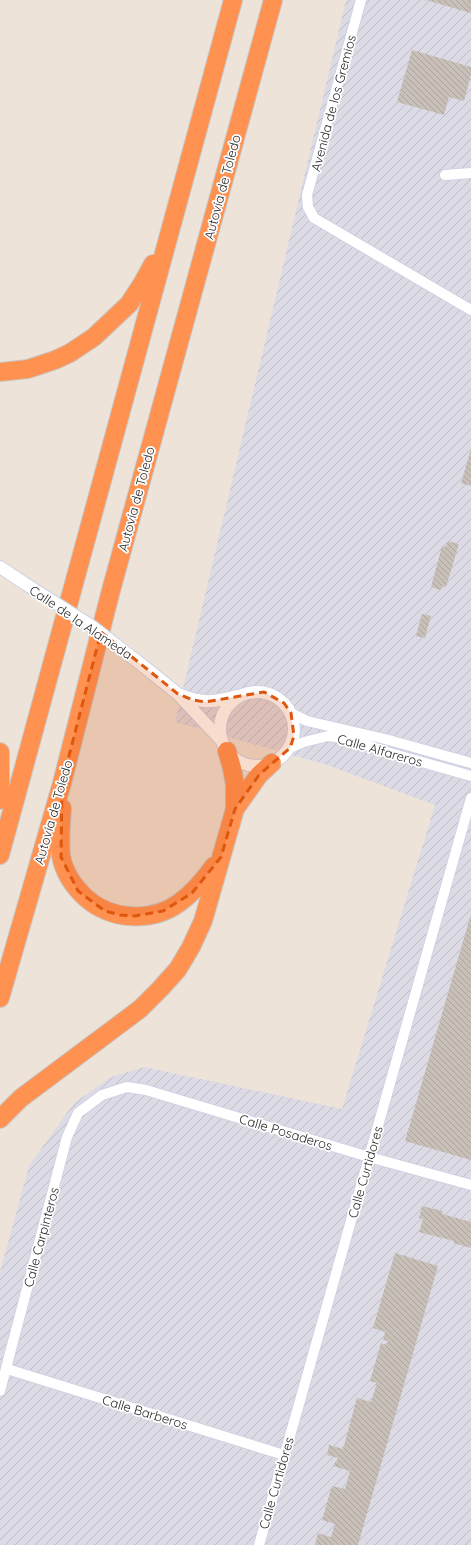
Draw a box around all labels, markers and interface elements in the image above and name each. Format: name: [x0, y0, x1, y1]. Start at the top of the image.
street label: Avenida de los Gremios: [307, 33, 359, 173]
street label: Autovía de Toledo: [200, 133, 244, 241]
street label: Autovía de Toledo: [114, 445, 158, 553]
street label: Calle de la Alameda: [27, 582, 135, 662]
street label: Calle Alfareros: [336, 730, 424, 770]
street label: Autovía de Toledo: [30, 758, 76, 866]
street label: Calle Posaderos: [237, 1110, 335, 1154]
street label: Calle Curtidores: [344, 1124, 386, 1220]
street label: Calle Carpinteros: [20, 1185, 62, 1289]
street label: Calle Barberos: [100, 1391, 190, 1433]
street label: Calle Curtidores: [255, 1435, 297, 1531]

